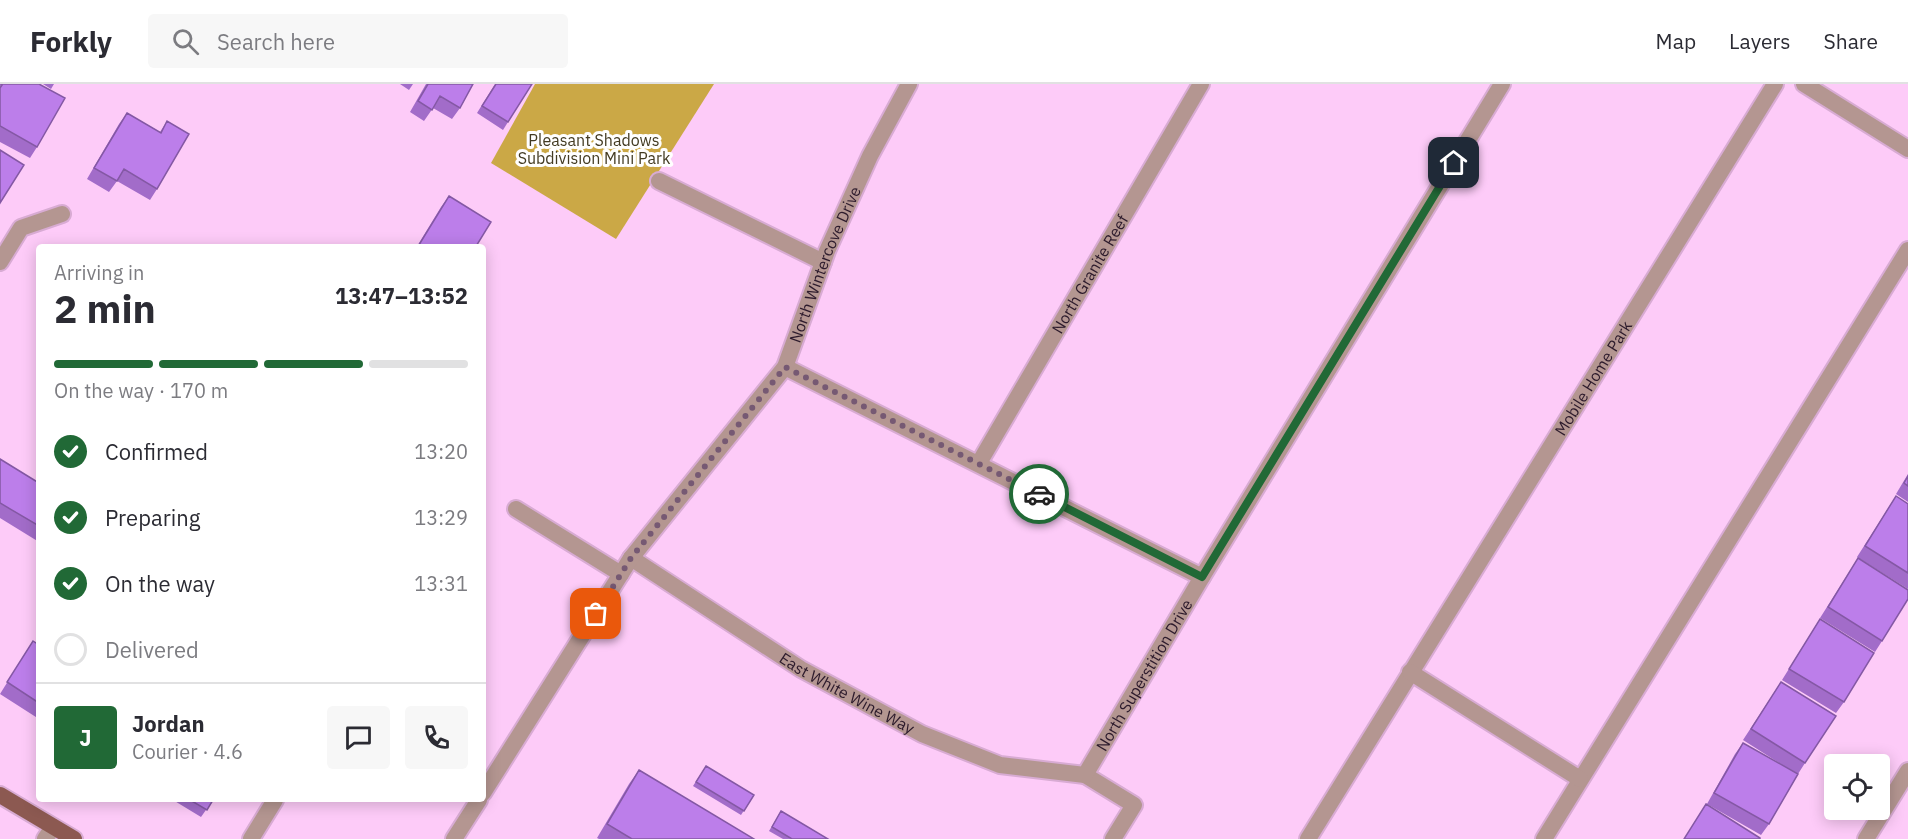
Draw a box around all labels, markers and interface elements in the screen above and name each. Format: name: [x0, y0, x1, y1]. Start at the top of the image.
search box: [148, 14, 568, 68]
text: Forkly: [30, 23, 112, 60]
icon: search: [169, 25, 202, 58]
text: Search here: [217, 27, 335, 56]
text: Map: [1656, 27, 1696, 55]
text: Layers: [1729, 27, 1791, 55]
text: Share: [1824, 27, 1878, 55]
park label: Pleasant Shadows Subdivision Mini Park: [518, 130, 671, 168]
pin: [1428, 137, 1479, 188]
icon: home: [1437, 146, 1470, 179]
street label: North Wintercove Drive: [785, 183, 865, 345]
street label: North Granite Reef: [1047, 211, 1132, 337]
text: Arriving in: [54, 259, 144, 286]
text: 13:47–13:52: [335, 281, 468, 310]
text: 2 min: [54, 283, 156, 334]
street label: Mobile Home Park: [1550, 316, 1636, 439]
text: On the way · 170 m: [54, 377, 228, 404]
icon: check: [54, 435, 87, 468]
text: Confirmed: [105, 437, 208, 466]
text: 13:20: [414, 438, 468, 465]
courier: [1009, 464, 1069, 524]
icon: car: [1023, 478, 1056, 511]
icon: check: [54, 501, 87, 534]
text: Preparing: [105, 503, 200, 532]
text: 13:29: [414, 504, 468, 531]
icon: check: [54, 567, 87, 600]
text: On the way: [105, 569, 215, 598]
text: 13:31: [414, 570, 468, 597]
pin: [570, 588, 621, 639]
street label: North Superstition Drive: [1091, 595, 1197, 755]
icon: bag: [579, 597, 612, 630]
text: Delivered: [105, 635, 199, 664]
street label: East White Wine Way: [776, 648, 918, 738]
button: chat: [327, 706, 390, 769]
button: phone: [405, 706, 468, 769]
text: Jordan: [132, 709, 205, 738]
text: J: [79, 723, 92, 752]
text: Courier · 4.6: [132, 738, 243, 765]
map controls: [1824, 754, 1890, 820]
button: locate: [1824, 754, 1890, 820]

